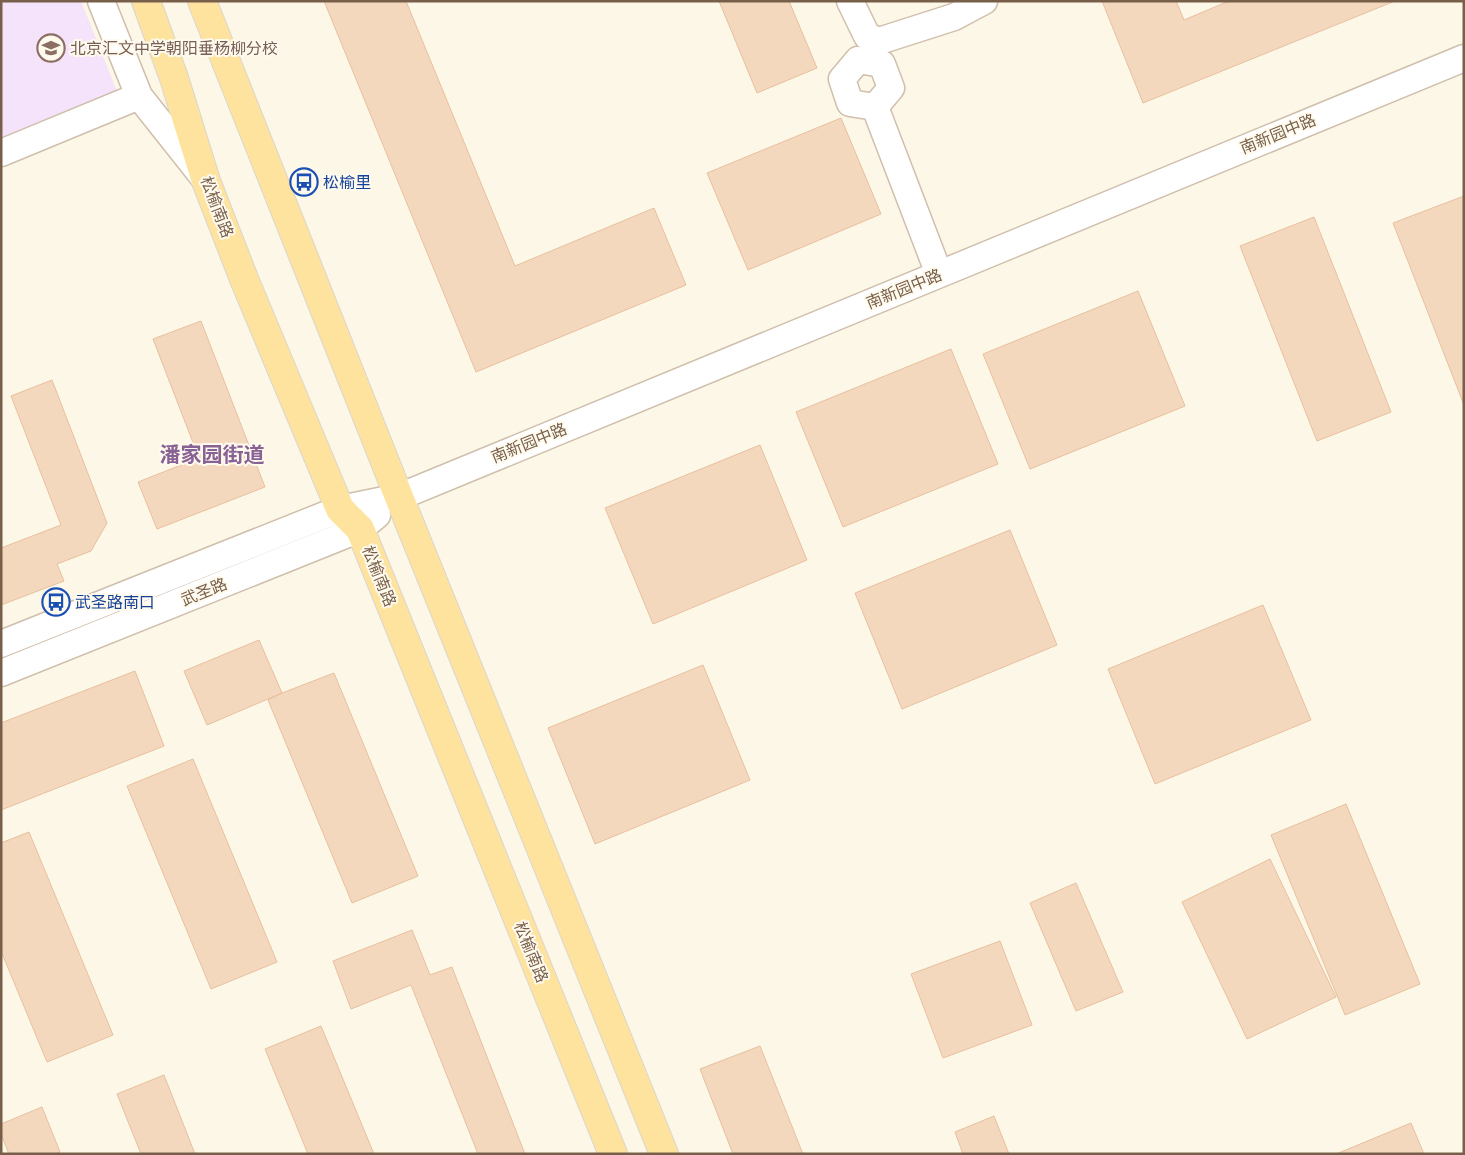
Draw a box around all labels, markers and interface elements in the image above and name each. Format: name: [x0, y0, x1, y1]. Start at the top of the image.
school or university icon: 北京汇文中学朝阳垂杨柳分校: [36, 33, 66, 63]
place label: 北京汇文中学朝阳垂杨柳分校: [70, 39, 278, 58]
street label: 南新园中路: [1237, 110, 1319, 158]
bus stop icon: 松榆里: [289, 167, 319, 197]
place label: 松榆里: [323, 173, 371, 192]
street label: 松榆南路: [197, 174, 237, 240]
street label: 南新园中路: [863, 265, 945, 313]
street label: 南新园中路: [488, 419, 570, 467]
district label: 潘家园街道: [160, 443, 265, 467]
street label: 松榆南路: [358, 543, 400, 609]
street label: 武圣路: [178, 574, 230, 610]
bus stop icon: 武圣路南口: [41, 587, 71, 617]
place label: 武圣路南口: [75, 593, 155, 612]
street label: 松榆南路: [510, 919, 552, 985]

